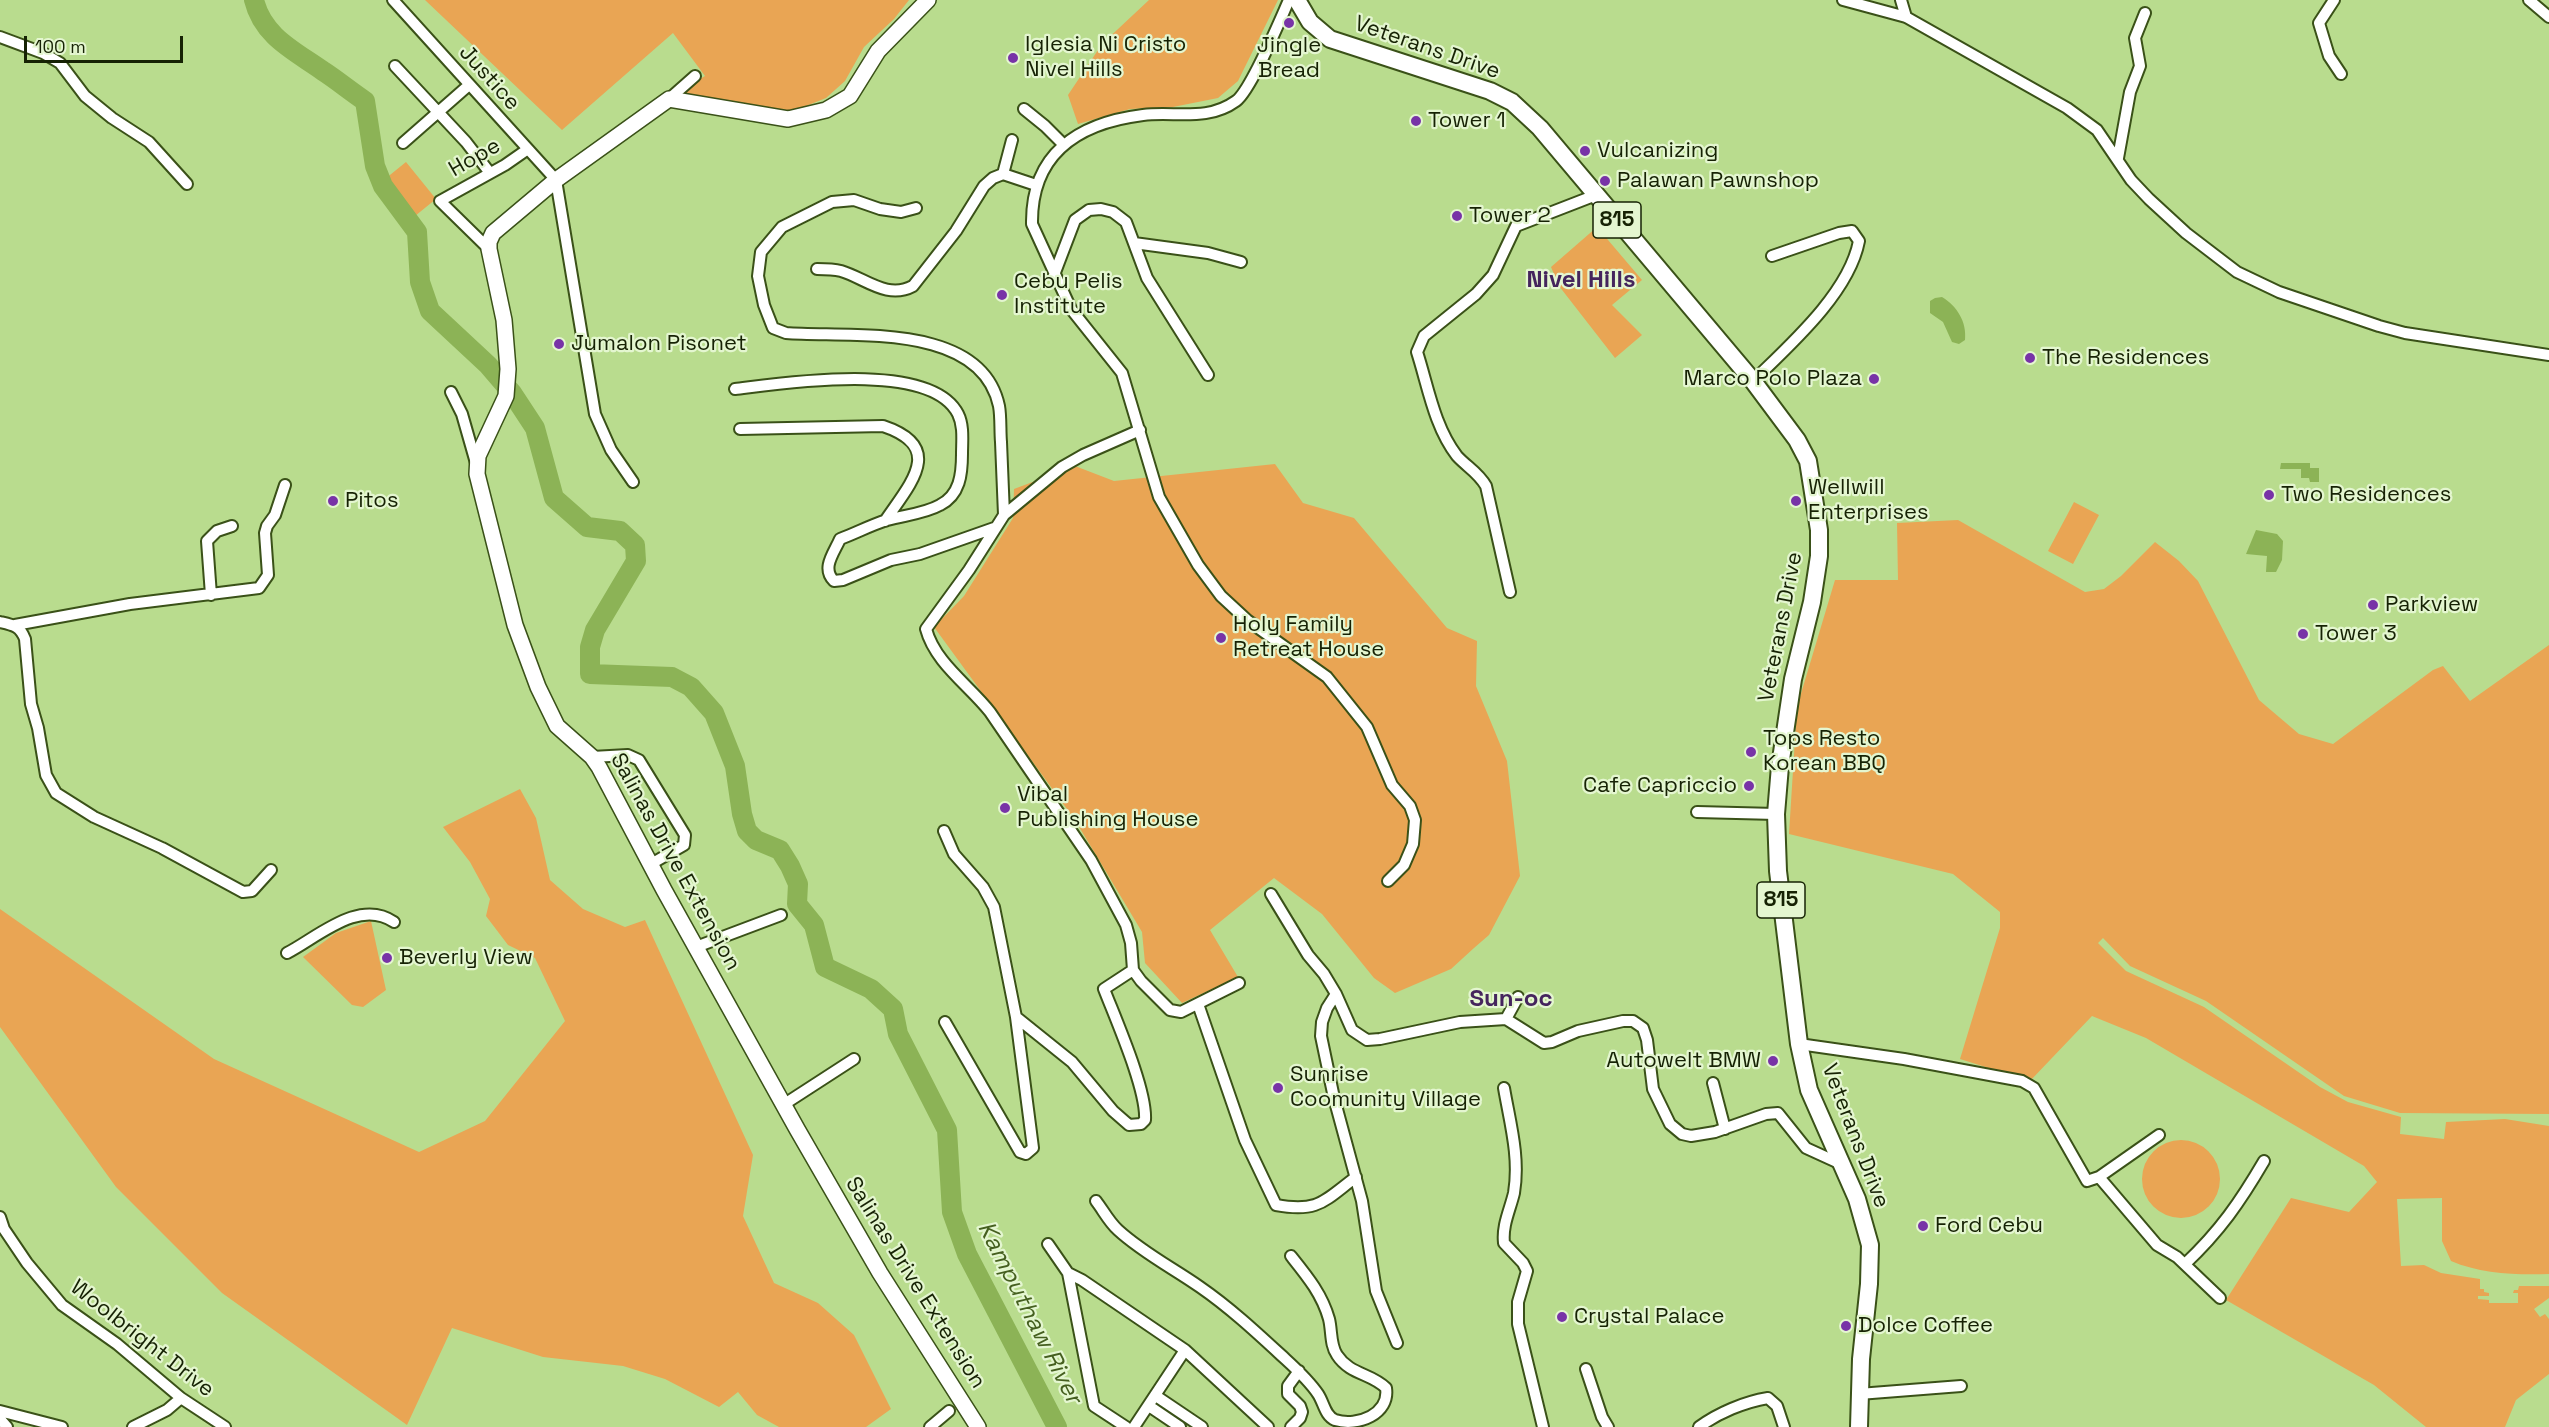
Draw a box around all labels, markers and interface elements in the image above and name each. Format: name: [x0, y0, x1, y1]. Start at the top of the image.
street label: Veterans Drive: [1351, 11, 1503, 85]
marker: Jingle Bread: [1282, 16, 1296, 30]
scale bar: [27, 24, 186, 62]
place label: Iglesia Ni Cristo Nivel Hills: [1025, 32, 1186, 84]
place label: Jingle Bread: [1257, 33, 1321, 84]
text: 100 m: [35, 35, 86, 58]
street label: Justice: [453, 40, 525, 116]
marker: Iglesia Ni Cristo Nivel Hills: [1006, 51, 1020, 65]
place label: Tower 1: [1428, 108, 1506, 134]
marker: Tower 1: [1409, 114, 1423, 128]
street label: Hope: [444, 133, 506, 183]
place label: Vulcanizing: [1597, 138, 1718, 164]
marker: Vulcanizing: [1578, 144, 1592, 158]
place label: Palawan Pawnshop: [1617, 168, 1819, 194]
marker: Palawan Pawnshop: [1598, 174, 1612, 188]
road number: 815: [1593, 202, 1641, 238]
place label: Tower 2: [1469, 203, 1551, 229]
marker: Tower 2: [1450, 209, 1464, 223]
district label: Nivel Hills: [1526, 266, 1636, 294]
place label: Cebu Pelis Institute: [1014, 269, 1123, 320]
marker: Cebu Pelis Institute: [995, 288, 1009, 302]
place label: Jumalon Pisonet: [571, 331, 747, 357]
marker: Jumalon Pisonet: [552, 337, 566, 351]
place label: The Residences: [2042, 345, 2209, 371]
marker: The Residences: [2023, 351, 2037, 365]
place label: Marco Polo Plaza: [1684, 366, 1862, 392]
marker: Marco Polo Plaza: [1867, 372, 1881, 386]
place label: Wellwill Enterprises: [1808, 475, 1929, 526]
place label: Two Residences: [2281, 482, 2451, 508]
place label: Pitos: [345, 488, 399, 514]
marker: Two Residences: [2262, 488, 2276, 502]
marker: Pitos: [326, 494, 340, 508]
marker: Wellwill Enterprises: [1789, 494, 1803, 508]
street label: Veterans Drive: [1754, 550, 1808, 704]
place label: Parkview: [2385, 592, 2478, 618]
marker: Parkview: [2366, 598, 2380, 612]
place label: Holy Family Retreat House: [1233, 612, 1384, 664]
place label: Tower 3: [2315, 621, 2397, 647]
marker: Tower 3: [2296, 627, 2310, 641]
marker: Holy Family Retreat House: [1214, 631, 1228, 645]
place label: Tops Resto Korean BBQ: [1763, 726, 1886, 778]
marker: Tops Resto Korean BBQ: [1744, 745, 1758, 759]
street label: Salinas Drive Extension: [604, 749, 746, 975]
place label: Cafe Capriccio: [1583, 773, 1737, 799]
marker: Cafe Capriccio: [1742, 779, 1756, 793]
place label: Vibal Publishing House: [1017, 782, 1198, 834]
marker: Vibal Publishing House: [998, 801, 1012, 815]
road number: 815: [1757, 882, 1805, 918]
place label: Beverly View: [399, 945, 533, 971]
marker: Beverly View: [380, 951, 394, 965]
district label: Sun-oc: [1469, 985, 1553, 1013]
place label: Autowelt BMW: [1606, 1048, 1761, 1074]
marker: Autowelt BMW: [1766, 1054, 1780, 1068]
street label: Veterans Drive: [1815, 1060, 1895, 1212]
place label: Sunrise Coomunity Village: [1290, 1062, 1481, 1114]
marker: Sunrise Coomunity Village: [1271, 1081, 1285, 1095]
street label: Salinas Drive Extension: [839, 1172, 991, 1394]
place label: Ford Cebu: [1935, 1213, 2043, 1239]
water label: Kamputhaw River: [971, 1217, 1087, 1409]
marker: Ford Cebu: [1916, 1219, 1930, 1233]
street label: Woolbright Drive: [65, 1275, 219, 1403]
place label: Crystal Palace: [1574, 1304, 1725, 1330]
marker: Crystal Palace: [1555, 1310, 1569, 1324]
place label: Dolce Coffee: [1858, 1313, 1993, 1339]
marker: Dolce Coffee: [1839, 1319, 1853, 1333]

